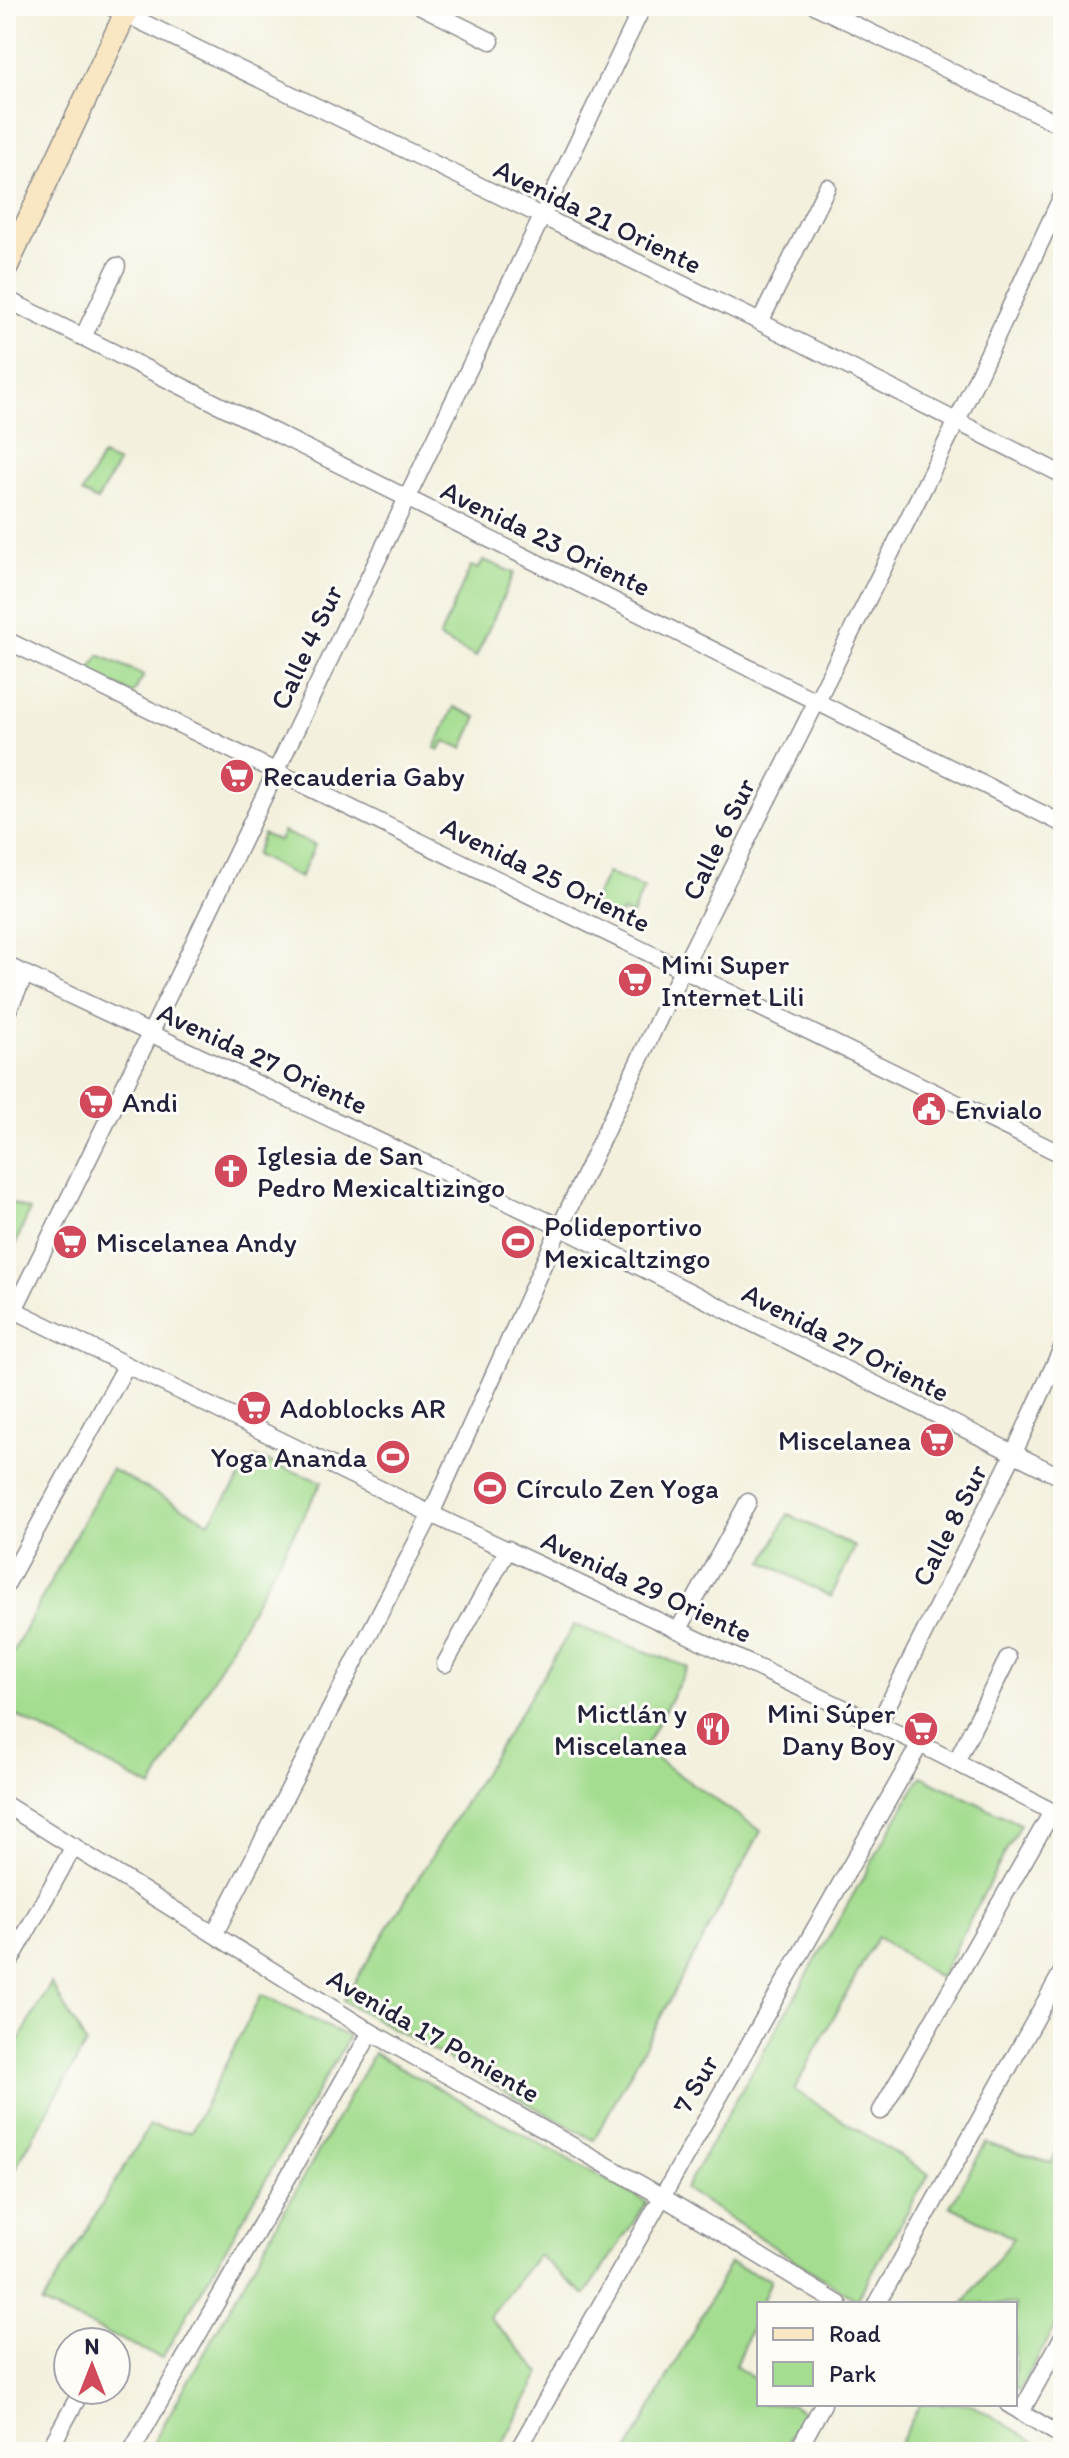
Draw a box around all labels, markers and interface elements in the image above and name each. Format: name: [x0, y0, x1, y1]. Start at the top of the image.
street label: Avenida 21 Oriente: [489, 151, 707, 281]
street label: Avenida 23 Oriente: [436, 472, 656, 604]
street label: Calle 4 Sur: [262, 579, 350, 715]
supermarket icon: Recauderia Gaby: [218, 757, 256, 795]
place label: Recauderia Gaby: [263, 759, 465, 793]
street label: Calle 6 Sur: [674, 772, 762, 906]
street label: Avenida 25 Oriente: [436, 809, 656, 939]
place label: Mini Super Internet Lili: [661, 947, 804, 1013]
supermarket icon: Mini Super Internet Lili: [616, 961, 654, 999]
street label: Avenida 27 Oriente: [153, 994, 373, 1122]
supermarket icon: Andi: [77, 1083, 115, 1121]
place label: Andi: [122, 1085, 178, 1119]
public building icon: Envialo: [910, 1090, 948, 1128]
place label: Envialo: [955, 1092, 1042, 1126]
place label: Iglesia de San Pedro Mexicaltizingo: [257, 1138, 505, 1204]
church icon: Iglesia de San Pedro Mexicaltizingo: [212, 1152, 250, 1190]
place label: Polideportivo Mexicaltzingo: [544, 1209, 711, 1275]
supermarket icon: Miscelanea Andy: [51, 1223, 89, 1261]
sports icon: Polideportivo Mexicaltzingo: [499, 1223, 537, 1261]
place label: Miscelanea Andy: [96, 1225, 297, 1259]
street label: Avenida 27 Oriente: [737, 1275, 955, 1409]
supermarket icon: Adoblocks AR: [235, 1389, 273, 1427]
place label: Adoblocks AR: [280, 1391, 446, 1425]
supermarket icon: Miscelanea: [918, 1421, 956, 1459]
place label: Miscelanea: [778, 1423, 911, 1457]
sports icon: Yoga Ananda: [374, 1438, 412, 1476]
place label: Yoga Ananda: [211, 1440, 367, 1474]
street label: Calle 8 Sur: [904, 1458, 994, 1592]
sports icon: Círculo Zen Yoga: [471, 1469, 509, 1507]
place label: Círculo Zen Yoga: [516, 1471, 719, 1505]
street label: Avenida 29 Oriente: [536, 1522, 758, 1650]
place label: Mictlán y Miscelanea: [554, 1696, 687, 1762]
place label: Mini Súper Dany Boy: [767, 1696, 895, 1762]
restaurant icon: Mictlán y Miscelanea: [694, 1710, 732, 1748]
supermarket icon: Mini Súper Dany Boy: [902, 1710, 940, 1748]
street label: Avenida 17 Poniente: [322, 1960, 546, 2110]
street label: 7 Sur: [665, 2048, 725, 2120]
legend: [757, 2302, 1017, 2406]
text: Road: [829, 2319, 881, 2348]
north arrow: [52, 2326, 132, 2406]
text: N: [85, 2333, 99, 2360]
text: Park: [829, 2359, 876, 2388]

